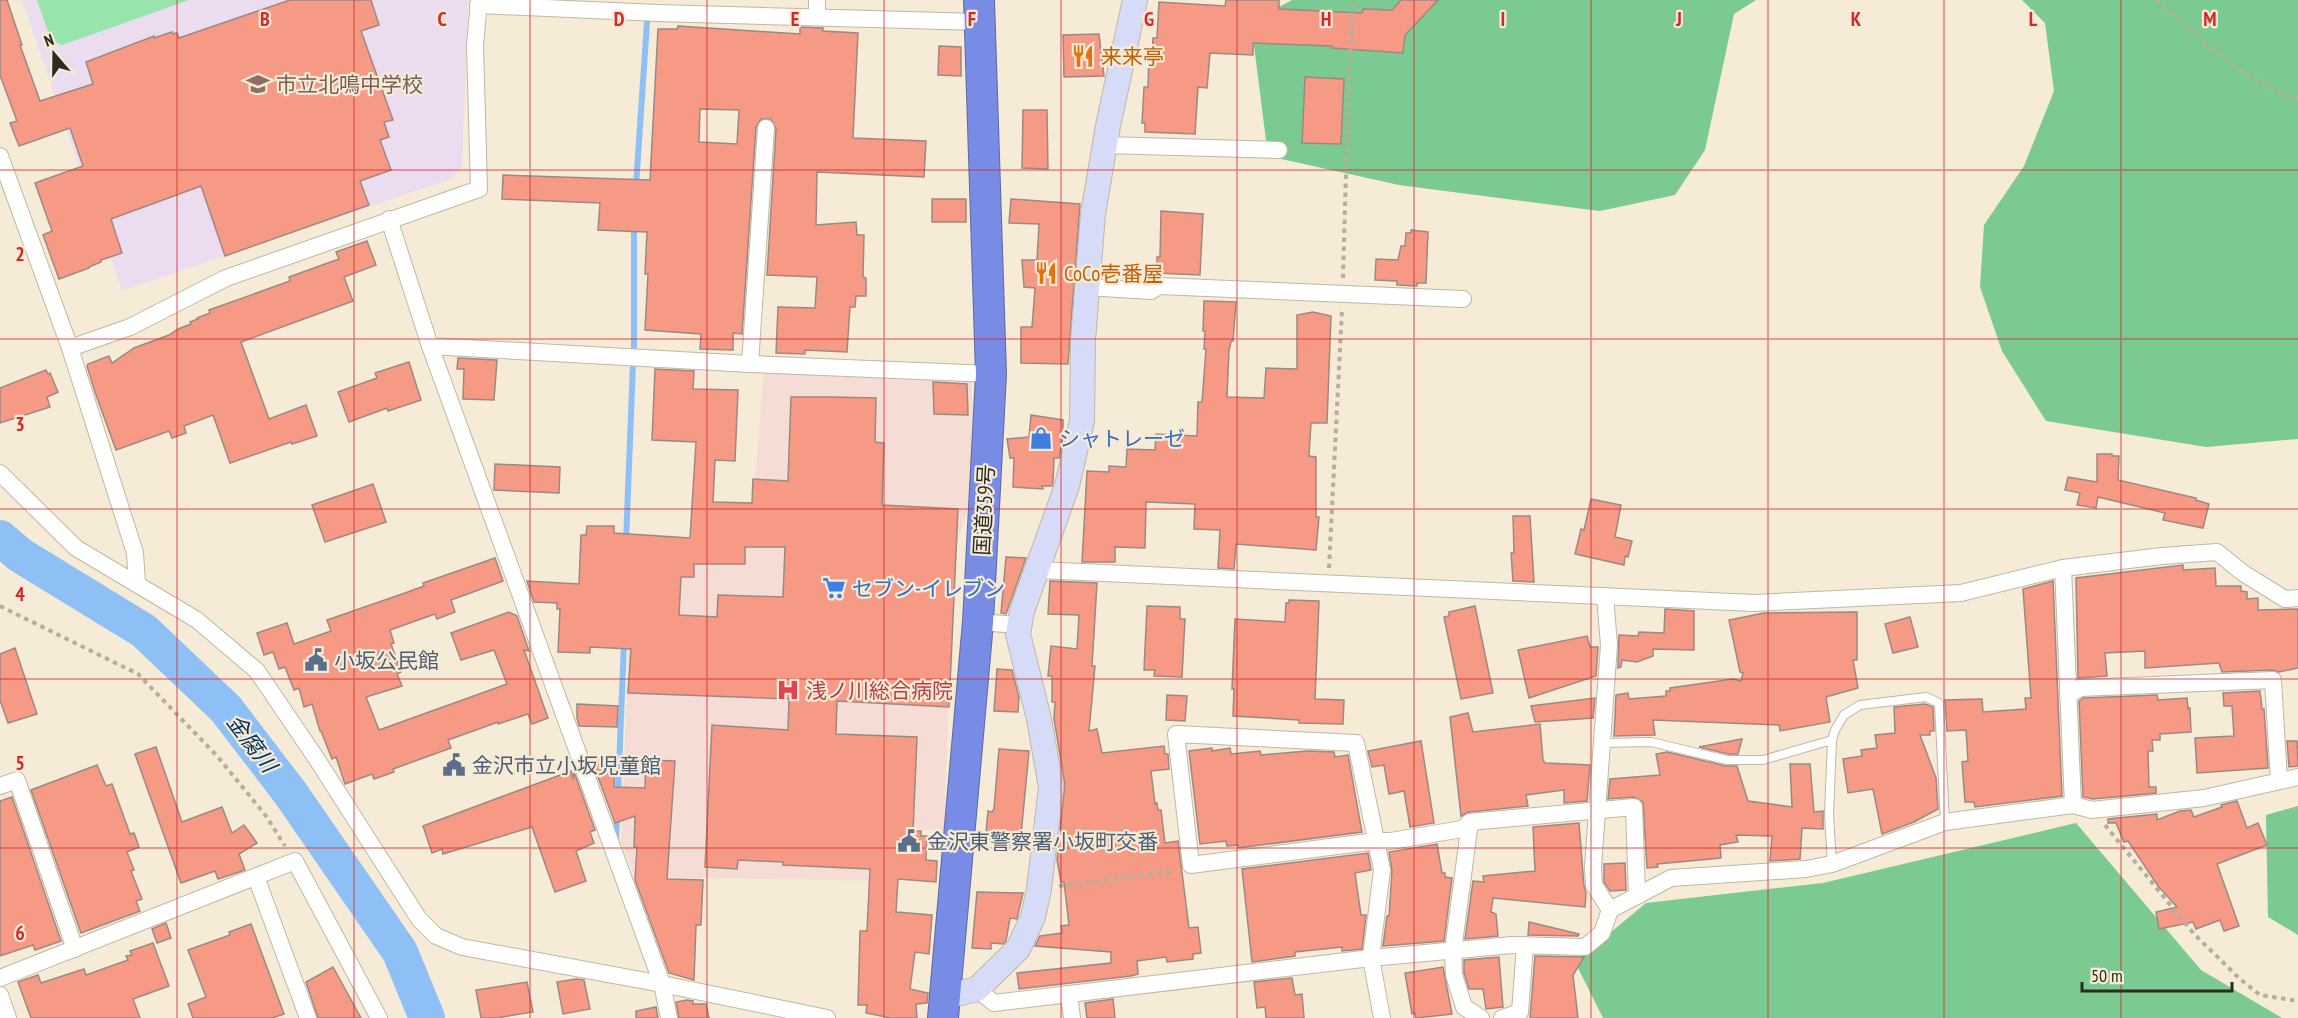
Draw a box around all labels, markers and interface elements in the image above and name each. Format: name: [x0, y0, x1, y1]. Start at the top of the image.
text: B: [260, 6, 270, 32]
text: C: [437, 6, 447, 32]
text: D: [614, 6, 625, 32]
text: E: [791, 6, 799, 32]
text: F: [968, 6, 976, 32]
text: G: [1144, 6, 1154, 32]
text: H: [1321, 6, 1331, 32]
text: I: [1501, 6, 1505, 32]
text: J: [1675, 6, 1682, 32]
text: K: [1851, 6, 1862, 32]
text: L: [2029, 6, 2038, 32]
text: M: [2203, 6, 2217, 32]
north arrow: [24, 24, 84, 84]
text: N: [41, 29, 56, 51]
restaurant icon: 来来亭: [1070, 43, 1096, 69]
place label: 来来亭: [1101, 43, 1164, 70]
school or university icon: 市立北鳴中学校: [245, 71, 271, 97]
place label: 市立北鳴中学校: [276, 71, 423, 98]
text: 2: [15, 241, 25, 267]
restaurant icon: CoCo壱番屋: [1033, 260, 1059, 286]
place label: CoCo壱番屋: [1064, 260, 1163, 287]
text: 3: [15, 411, 25, 437]
shop icon: シャトレーゼ: [1028, 425, 1054, 451]
place label: シャトレーゼ: [1059, 425, 1185, 452]
street label: 国道359号: [968, 464, 1000, 556]
supermarket icon: セブン-イレブン: [821, 575, 847, 601]
place label: セブン-イレブン: [852, 575, 1005, 602]
text: 4: [15, 581, 25, 607]
public building icon: 小坂公民館: [303, 647, 329, 673]
place label: 小坂公民館: [334, 647, 439, 674]
hospital icon: 浅ノ川総合病院: [775, 677, 801, 703]
place label: 浅ノ川総合病院: [806, 677, 953, 704]
water label: 金腐川: [221, 708, 284, 779]
text: 5: [15, 750, 25, 776]
public building icon: 金沢市立小坂児童館: [441, 752, 467, 778]
place label: 金沢市立小坂児童館: [472, 752, 661, 779]
public building icon: 金沢東警察署小坂町交番: [896, 828, 922, 854]
place label: 金沢東警察署小坂町交番: [927, 828, 1158, 855]
text: 6: [15, 920, 25, 946]
scale bar: [2082, 955, 2232, 993]
text: 50 m: [2091, 964, 2123, 987]

